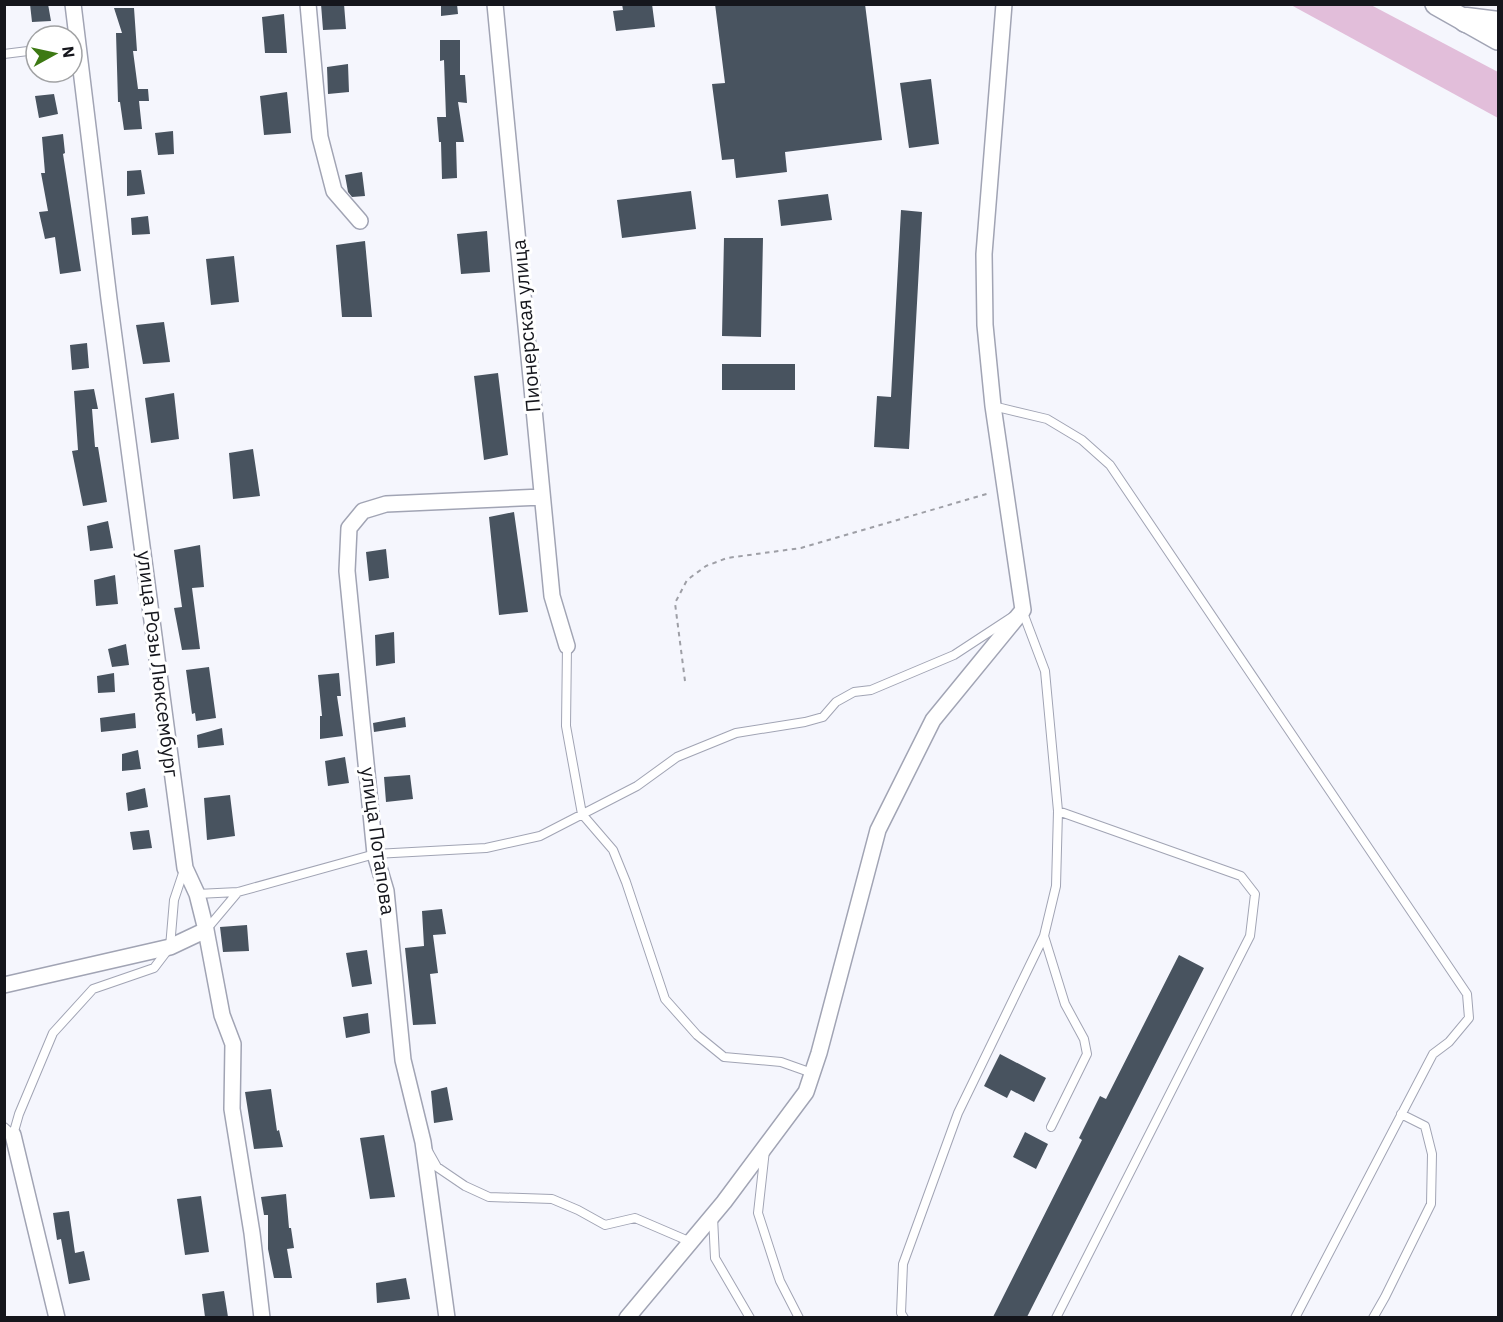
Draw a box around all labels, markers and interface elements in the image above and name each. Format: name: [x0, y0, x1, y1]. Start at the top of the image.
north arrow: [24, 24, 84, 84]
text: N: [58, 45, 80, 59]
street label: Пионерская улица: [504, 238, 547, 414]
street label: улица Розы Люксембург: [131, 549, 186, 779]
street label: улица Потапова: [355, 765, 402, 917]

